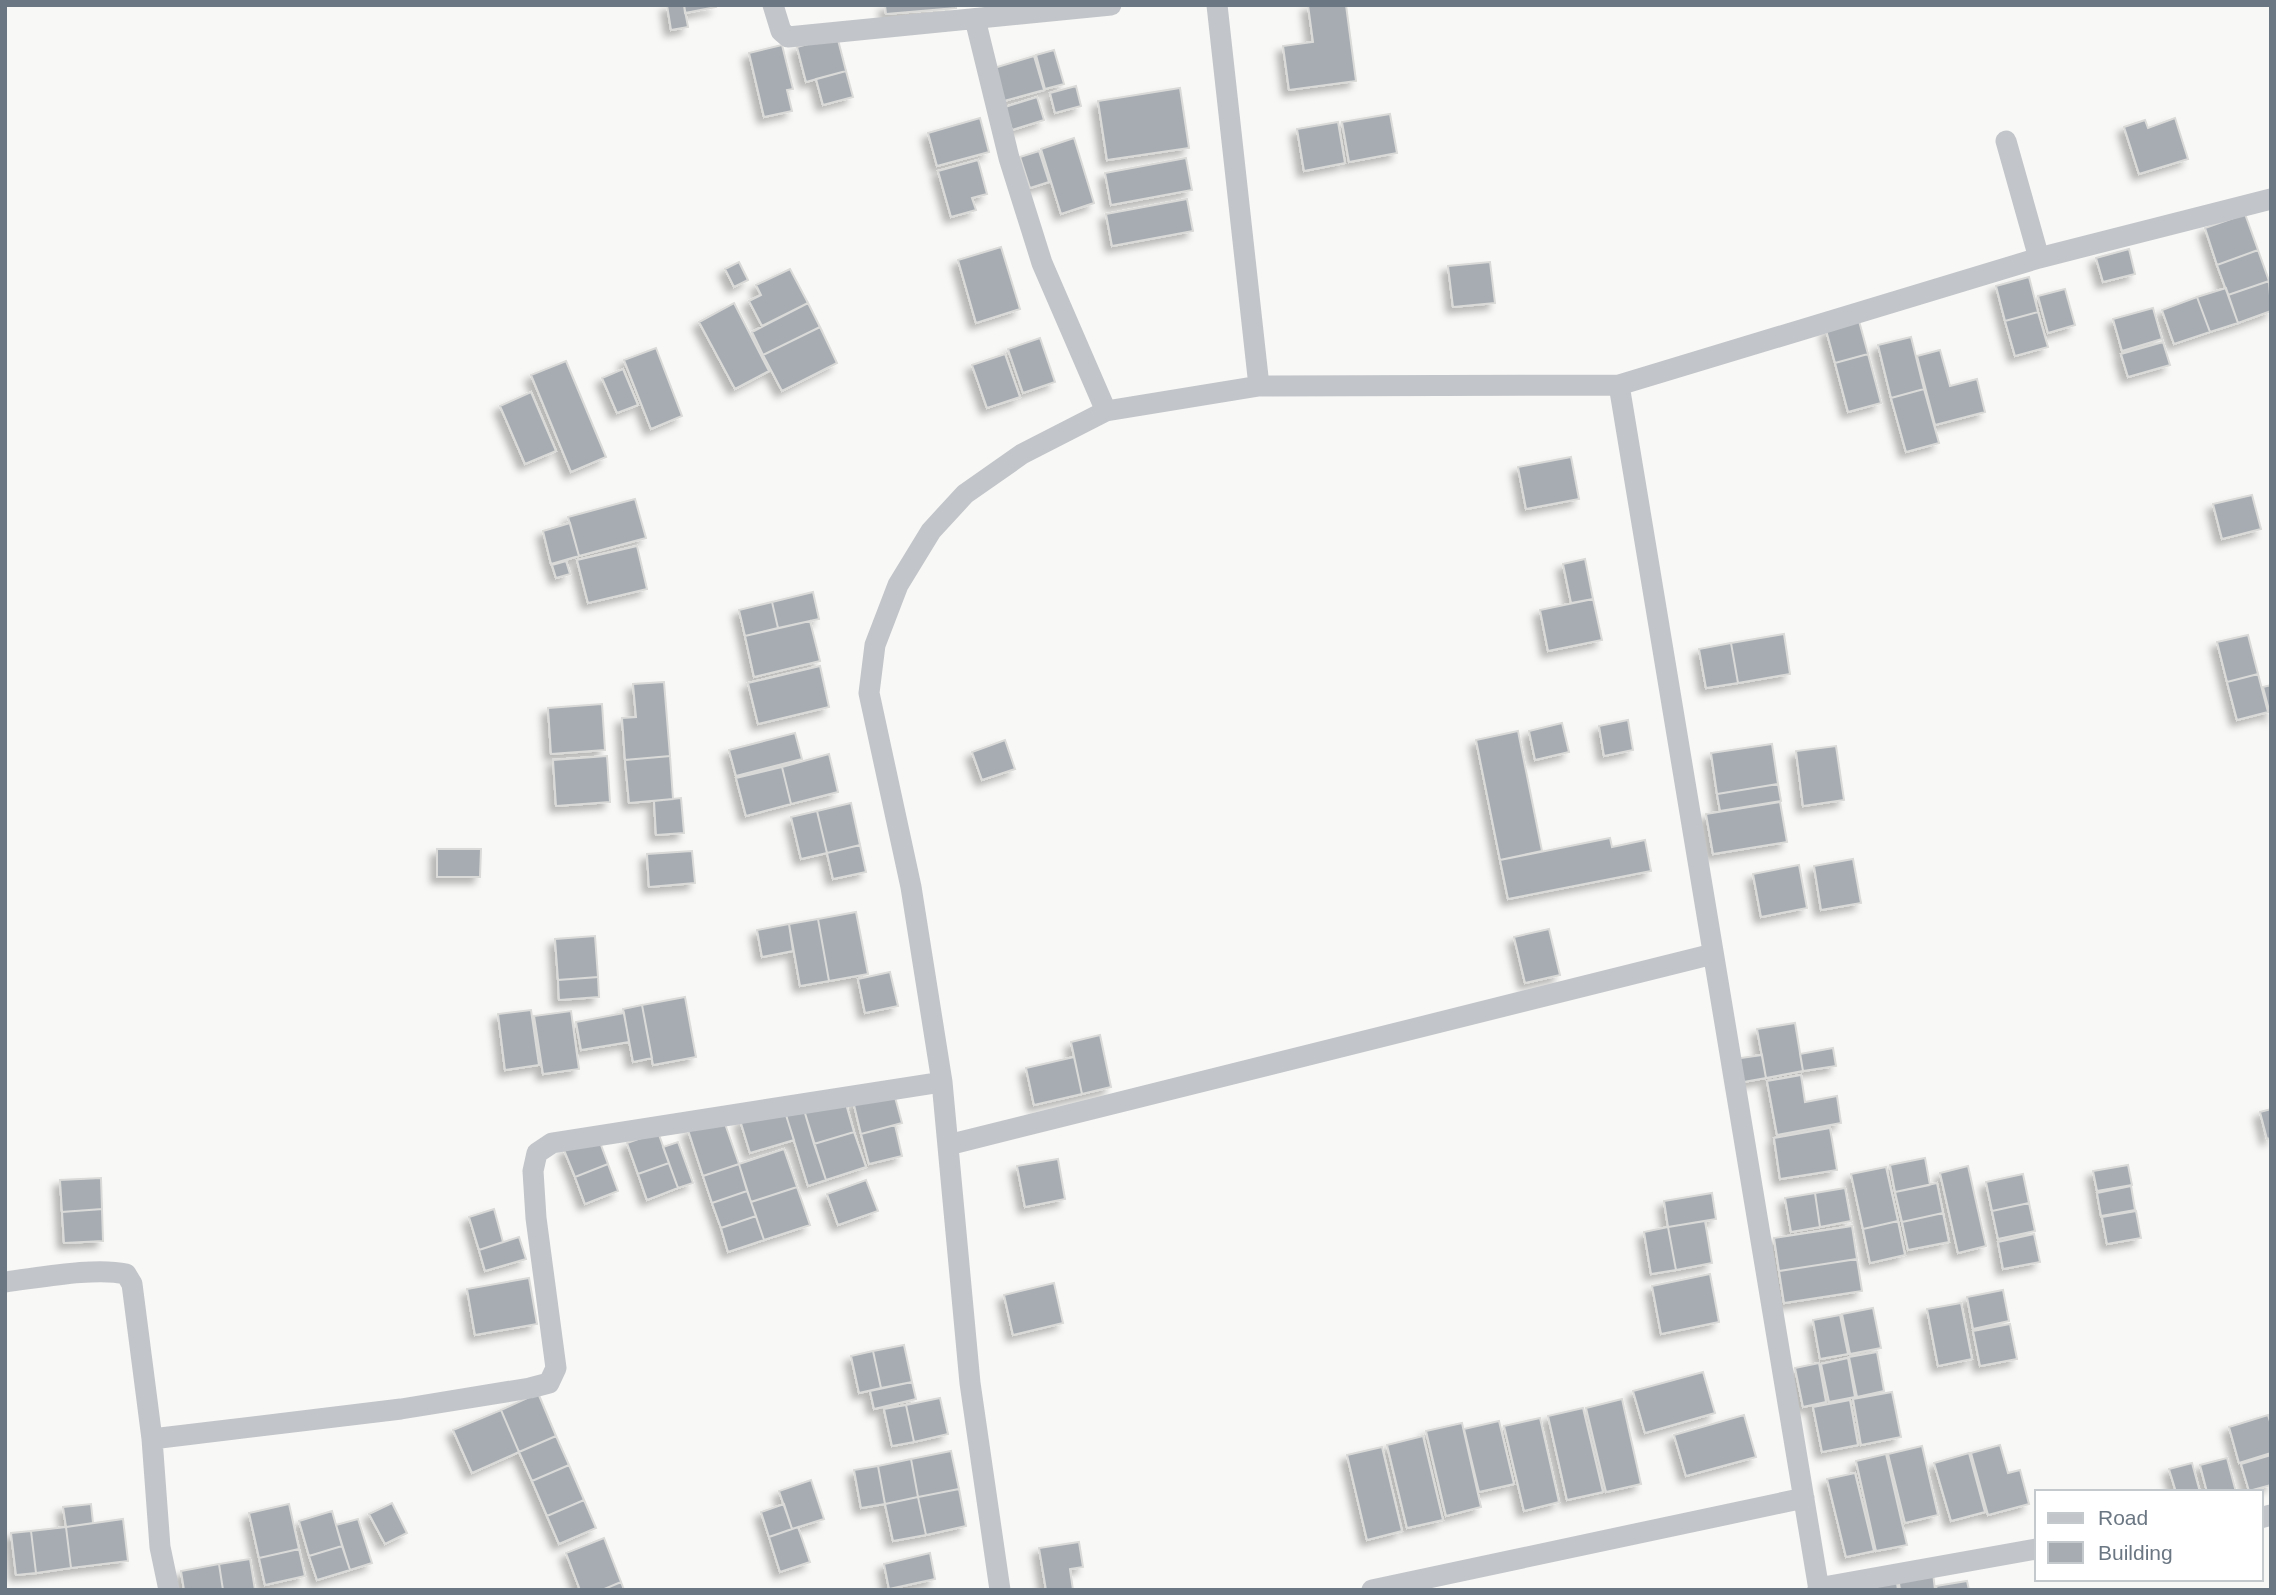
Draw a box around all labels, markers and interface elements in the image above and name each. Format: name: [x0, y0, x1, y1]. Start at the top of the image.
legend: [2035, 1490, 2262, 1581]
text: Road: [2098, 1506, 2148, 1529]
text: Building: [2098, 1541, 2173, 1564]

